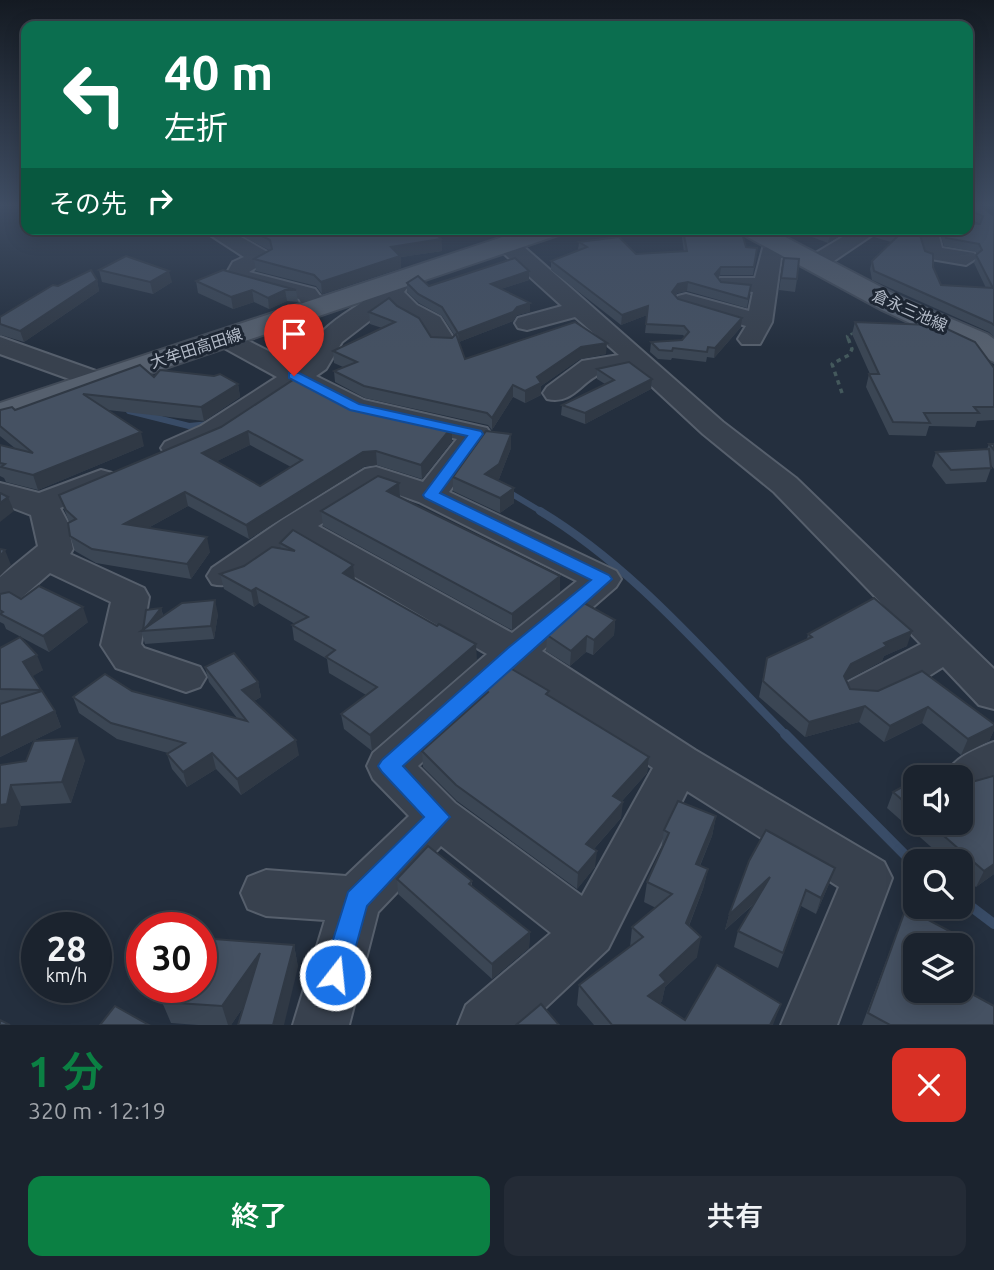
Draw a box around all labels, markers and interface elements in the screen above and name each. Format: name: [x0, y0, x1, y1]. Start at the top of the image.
text: 40 m: [164, 44, 273, 99]
icon: left: [49, 49, 140, 140]
text: 左折: [164, 109, 228, 145]
icon: right: [141, 182, 179, 220]
text: その先: [49, 189, 127, 218]
street label: 倉永三池線: [870, 286, 950, 334]
pin: [264, 304, 324, 376]
icon: arrive: [275, 315, 313, 353]
street label: 大牟田高田線: [148, 325, 244, 371]
map controls: [903, 765, 973, 1003]
button: sound: [903, 765, 973, 835]
button: search: [903, 849, 973, 919]
speed limit sign: 30: [126, 912, 217, 1003]
text: 28: [47, 928, 86, 968]
button: layers: [903, 933, 973, 1003]
position arrow: [298, 938, 372, 1012]
text: km/h: [46, 965, 87, 985]
text: 1 分: [28, 1048, 104, 1095]
button: close: [892, 1048, 966, 1122]
text: 320 m · 12:19: [28, 1098, 166, 1123]
button: 終了: [28, 1176, 490, 1256]
button: 共有: [504, 1176, 966, 1256]

